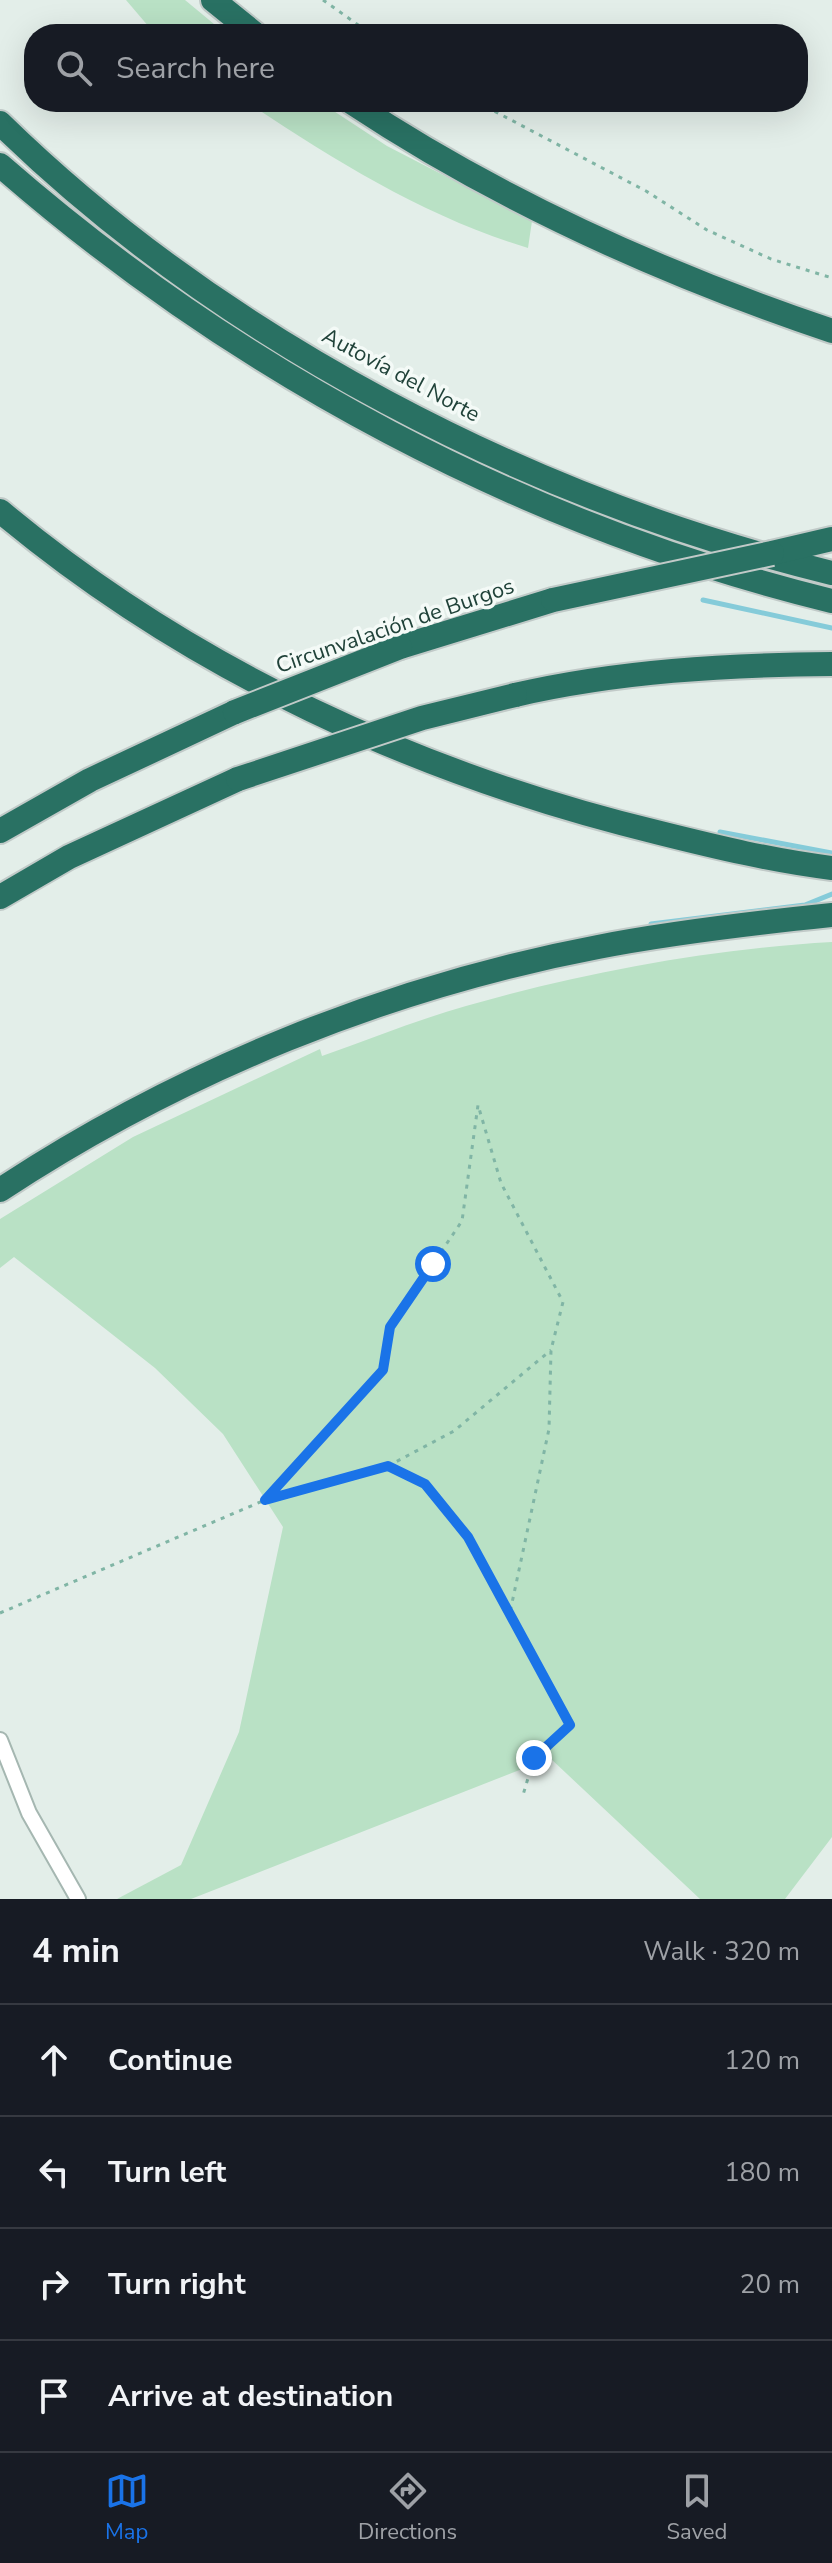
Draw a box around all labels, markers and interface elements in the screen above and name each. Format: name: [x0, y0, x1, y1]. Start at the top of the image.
search box: [24, 24, 808, 112]
icon: search: [52, 46, 96, 90]
text: Search here: [116, 48, 275, 89]
street label: Autovía del Norte: [317, 321, 485, 429]
street label: Circunvalación de Burgos: [272, 571, 518, 681]
route start: [415, 1246, 451, 1282]
route end: [516, 1740, 552, 1776]
text: 4 min: [32, 1928, 120, 1974]
text: Walk · 320 m: [643, 1934, 800, 1969]
icon: ahead: [32, 2038, 76, 2082]
text: Continue: [108, 2040, 233, 2081]
text: 120 m: [724, 2043, 800, 2078]
icon: left: [32, 2150, 76, 2194]
text: Turn left: [108, 2152, 226, 2193]
text: 180 m: [724, 2155, 800, 2190]
icon: right: [32, 2262, 76, 2306]
text: Turn right: [108, 2264, 246, 2305]
text: 20 m: [740, 2267, 800, 2302]
icon: arrive: [32, 2374, 76, 2418]
text: Arrive at destination: [108, 2376, 393, 2417]
tab: Map: [105, 2469, 149, 2547]
tab: Directions: [358, 2469, 457, 2547]
tab: Saved: [667, 2469, 727, 2547]

